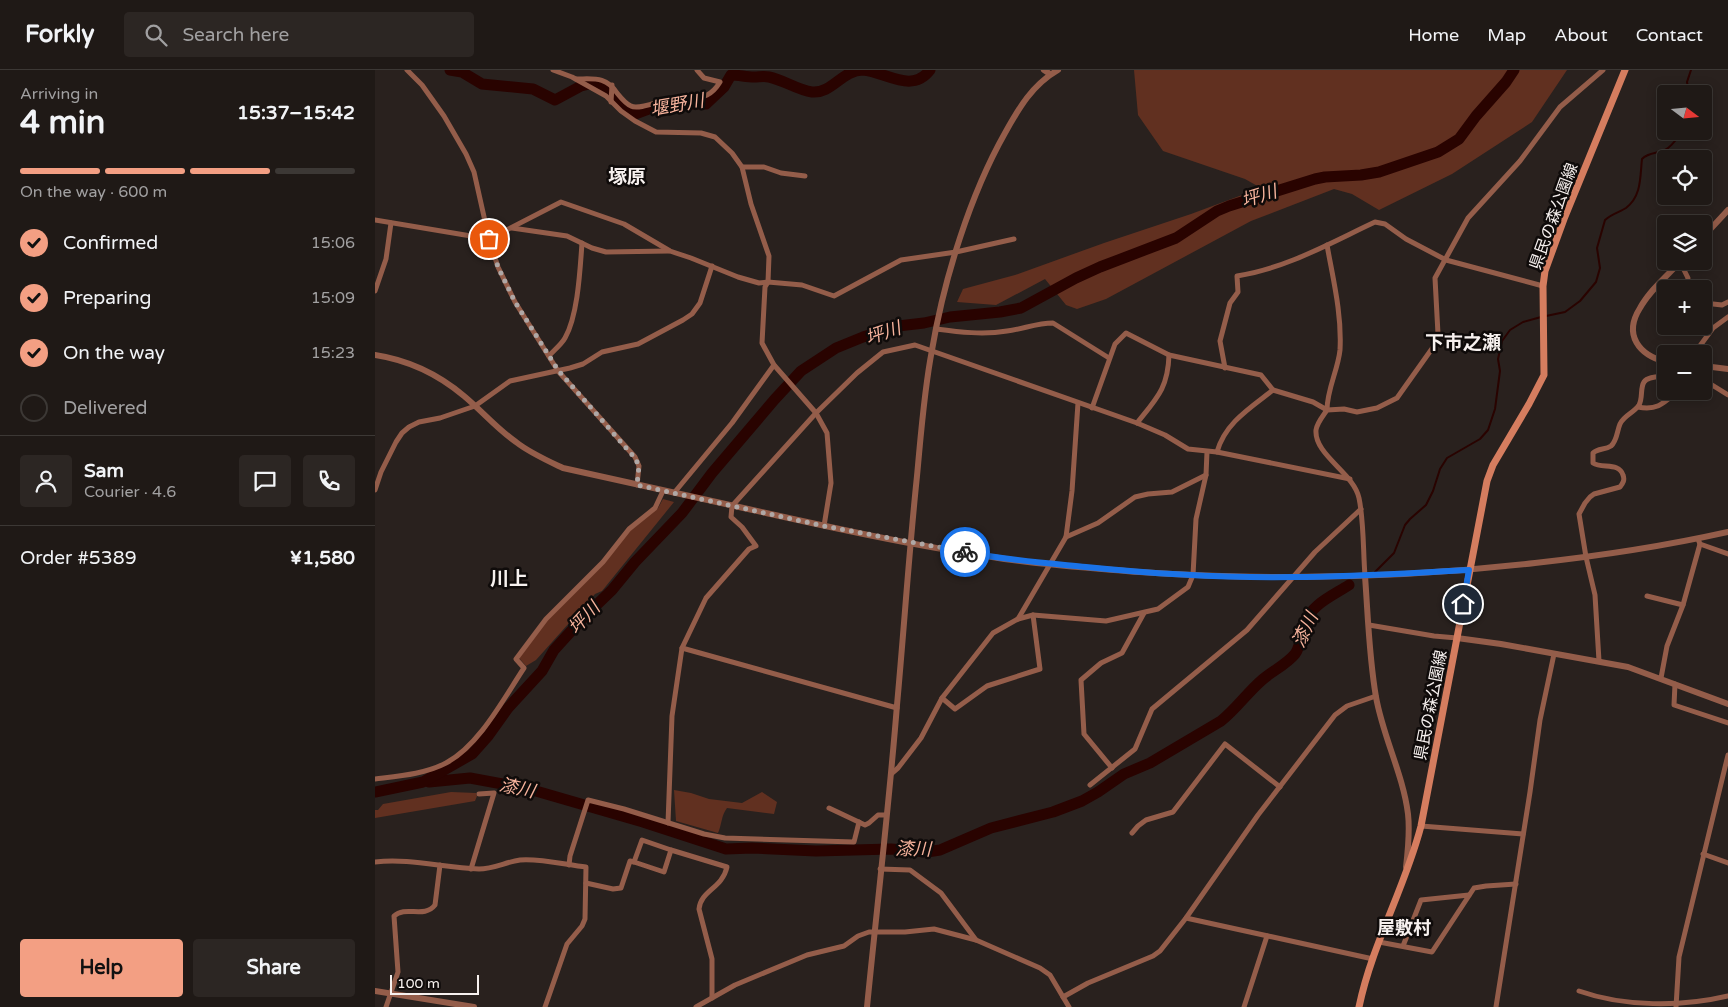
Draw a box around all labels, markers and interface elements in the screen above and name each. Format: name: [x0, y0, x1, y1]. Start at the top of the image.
search box: [124, 12, 474, 57]
text: Forkly: [25, 20, 94, 49]
icon: search: [142, 21, 170, 49]
text: Search here: [182, 24, 289, 46]
text: Home: [1408, 24, 1459, 46]
text: Map: [1487, 24, 1526, 46]
text: About: [1554, 24, 1608, 46]
text: Contact: [1636, 24, 1703, 46]
text: Arriving in: [20, 84, 98, 104]
north arrow: [1657, 85, 1713, 140]
map controls: [1657, 85, 1712, 400]
water label: 堰野川: [649, 89, 707, 121]
text: 15:37–15:42: [237, 102, 355, 124]
text: 4 min: [20, 104, 105, 142]
button: locate: [1657, 150, 1712, 205]
street label: 県民の森公園線: [1525, 160, 1582, 272]
district label: 塚原: [608, 166, 646, 188]
water label: 坪川: [1239, 180, 1281, 212]
text: On the way · 600 m: [20, 182, 167, 202]
button: layers: [1657, 215, 1712, 270]
pin: [468, 218, 510, 260]
icon: bag: [475, 225, 503, 253]
icon: check: [20, 229, 48, 257]
text: Confirmed: [63, 232, 158, 254]
text: 15:06: [311, 233, 355, 253]
button: +: [1657, 280, 1712, 335]
icon: check: [20, 284, 48, 312]
text: Preparing: [63, 287, 152, 309]
text: 15:09: [311, 288, 355, 308]
water label: 坪川: [862, 316, 905, 349]
district label: 下市之瀬: [1425, 332, 1501, 354]
icon: check: [20, 339, 48, 367]
text: On the way: [63, 342, 165, 364]
text: 15:23: [311, 343, 355, 363]
button: −: [1657, 345, 1712, 400]
text: Delivered: [63, 397, 148, 419]
button: person: [20, 455, 72, 507]
button: chat: [239, 455, 291, 507]
button: phone: [303, 455, 355, 507]
text: Sam: [84, 460, 124, 482]
text: Courier · 4.6: [84, 482, 176, 502]
courier: [940, 527, 990, 577]
icon: bike: [951, 538, 979, 566]
text: Order #5389: [20, 547, 137, 569]
text: ¥1,580: [290, 547, 355, 569]
district label: 川上: [490, 568, 528, 590]
pin: [1442, 583, 1484, 625]
icon: home: [1449, 590, 1477, 618]
water label: 坪川: [564, 596, 606, 639]
water label: 漆川: [1287, 607, 1323, 651]
street label: 県民の森公園線: [1410, 648, 1451, 762]
water label: 漆川: [497, 773, 539, 803]
water label: 漆川: [895, 838, 933, 860]
district label: 屋敷村: [1377, 917, 1431, 939]
button: Help: [20, 939, 183, 997]
button: Share: [193, 939, 355, 997]
scale bar: [390, 972, 479, 995]
text: 100 m: [397, 975, 440, 992]

